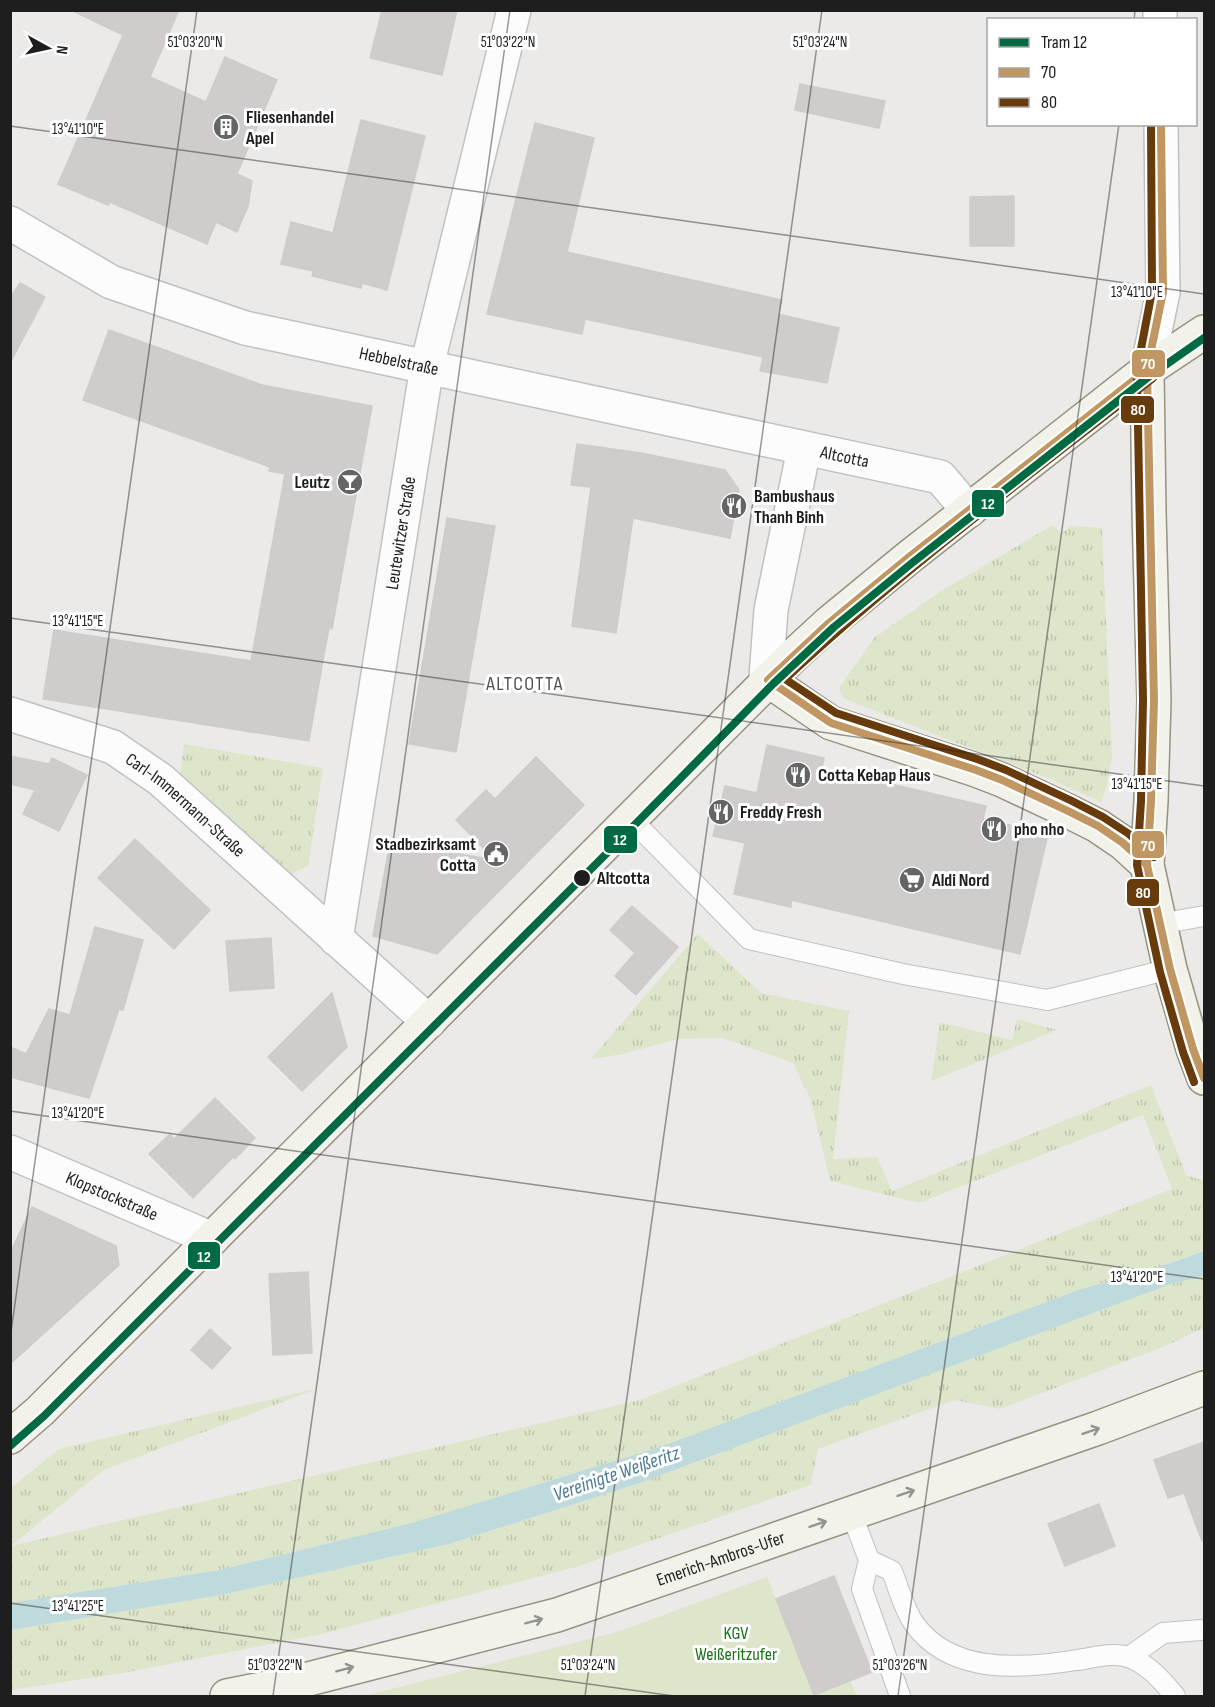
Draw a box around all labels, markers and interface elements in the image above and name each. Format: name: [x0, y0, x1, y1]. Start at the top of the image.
north arrow: [18, 18, 78, 78]
legend: [987, 18, 1197, 126]
text: Tram 12: [1041, 32, 1087, 53]
text: 51°03'20"N: [167, 33, 223, 52]
text: 51°03'22"N: [481, 33, 535, 52]
text: 51°03'24"N: [793, 33, 847, 52]
text: N: [51, 44, 71, 55]
text: 70: [1041, 62, 1056, 83]
text: 80: [1041, 92, 1057, 113]
place label: Fliesenhandel Apel: [245, 107, 334, 149]
building icon: Fliesenhandel Apel: [211, 112, 241, 142]
text: 13°41'10"E: [52, 120, 104, 139]
text: 13°41'10"E: [1111, 283, 1163, 302]
street label: Hebbelstraße: [357, 343, 440, 380]
line badge: 70: [1131, 349, 1166, 378]
text: 70: [1141, 355, 1155, 374]
line badge: 80: [1120, 395, 1155, 424]
text: 80: [1130, 401, 1146, 420]
street label: Altcotta: [817, 441, 871, 472]
bar icon: Leutz: [335, 467, 365, 497]
place label: Leutz: [295, 472, 330, 493]
street label: Leutewitzer Straße: [382, 475, 420, 591]
place label: Bambushaus Thanh Binh: [754, 486, 835, 528]
line badge: 12: [971, 489, 1005, 518]
restaurant icon: Bambushaus Thanh Binh: [719, 491, 749, 521]
text: 12: [981, 495, 995, 514]
text: 13°41'15"E: [52, 612, 104, 631]
district label: ALTCOTTA: [485, 672, 564, 696]
street label: Carl-Immermann-Straße: [121, 749, 249, 862]
restaurant icon: Cotta Kebap Haus: [783, 760, 813, 790]
place label: Cotta Kebap Haus: [818, 765, 931, 786]
text: 13°41'15"E: [1111, 775, 1163, 794]
restaurant icon: Freddy Fresh: [706, 797, 736, 827]
place label: Freddy Fresh: [740, 802, 822, 823]
restaurant icon: pho nho: [979, 814, 1009, 844]
place label: pho nho: [1014, 819, 1064, 840]
line badge: 12: [603, 825, 638, 854]
line badge: 70: [1131, 830, 1165, 859]
text: 12: [613, 831, 627, 850]
place label: Stadbezirksamt Cotta: [376, 834, 476, 876]
text: 70: [1141, 837, 1155, 856]
public building icon: Stadbezirksamt Cotta: [481, 839, 511, 869]
supermarket icon: Aldi Nord: [897, 865, 927, 895]
marker: Altcotta: [572, 868, 592, 888]
place label: Altcotta: [596, 868, 650, 889]
place label: Aldi Nord: [931, 870, 989, 891]
line badge: 80: [1126, 878, 1160, 907]
text: 80: [1135, 884, 1151, 903]
text: 13°41'20"E: [52, 1104, 104, 1123]
street label: Klopstockstraße: [62, 1167, 161, 1225]
line badge: 12: [187, 1241, 221, 1270]
text: 12: [197, 1248, 211, 1267]
text: 13°41'20"E: [1111, 1268, 1163, 1287]
one-way arrow: [1081, 1424, 1100, 1435]
water label: Vereinigte Weißeritz: [550, 1441, 684, 1507]
one-way arrow: [897, 1487, 915, 1498]
one-way arrow: [808, 1517, 827, 1528]
street label: Emerich-Ambros-Ufer: [654, 1527, 788, 1591]
text: 13°41'25"E: [52, 1597, 104, 1616]
one-way arrow: [524, 1614, 543, 1626]
park label: KGV Weißeritzufer: [695, 1623, 777, 1665]
text: 51°03'22"N: [248, 1656, 302, 1675]
text: 51°03'24"N: [561, 1656, 615, 1675]
text: 51°03'26"N: [872, 1656, 928, 1675]
one-way arrow: [336, 1663, 355, 1675]

